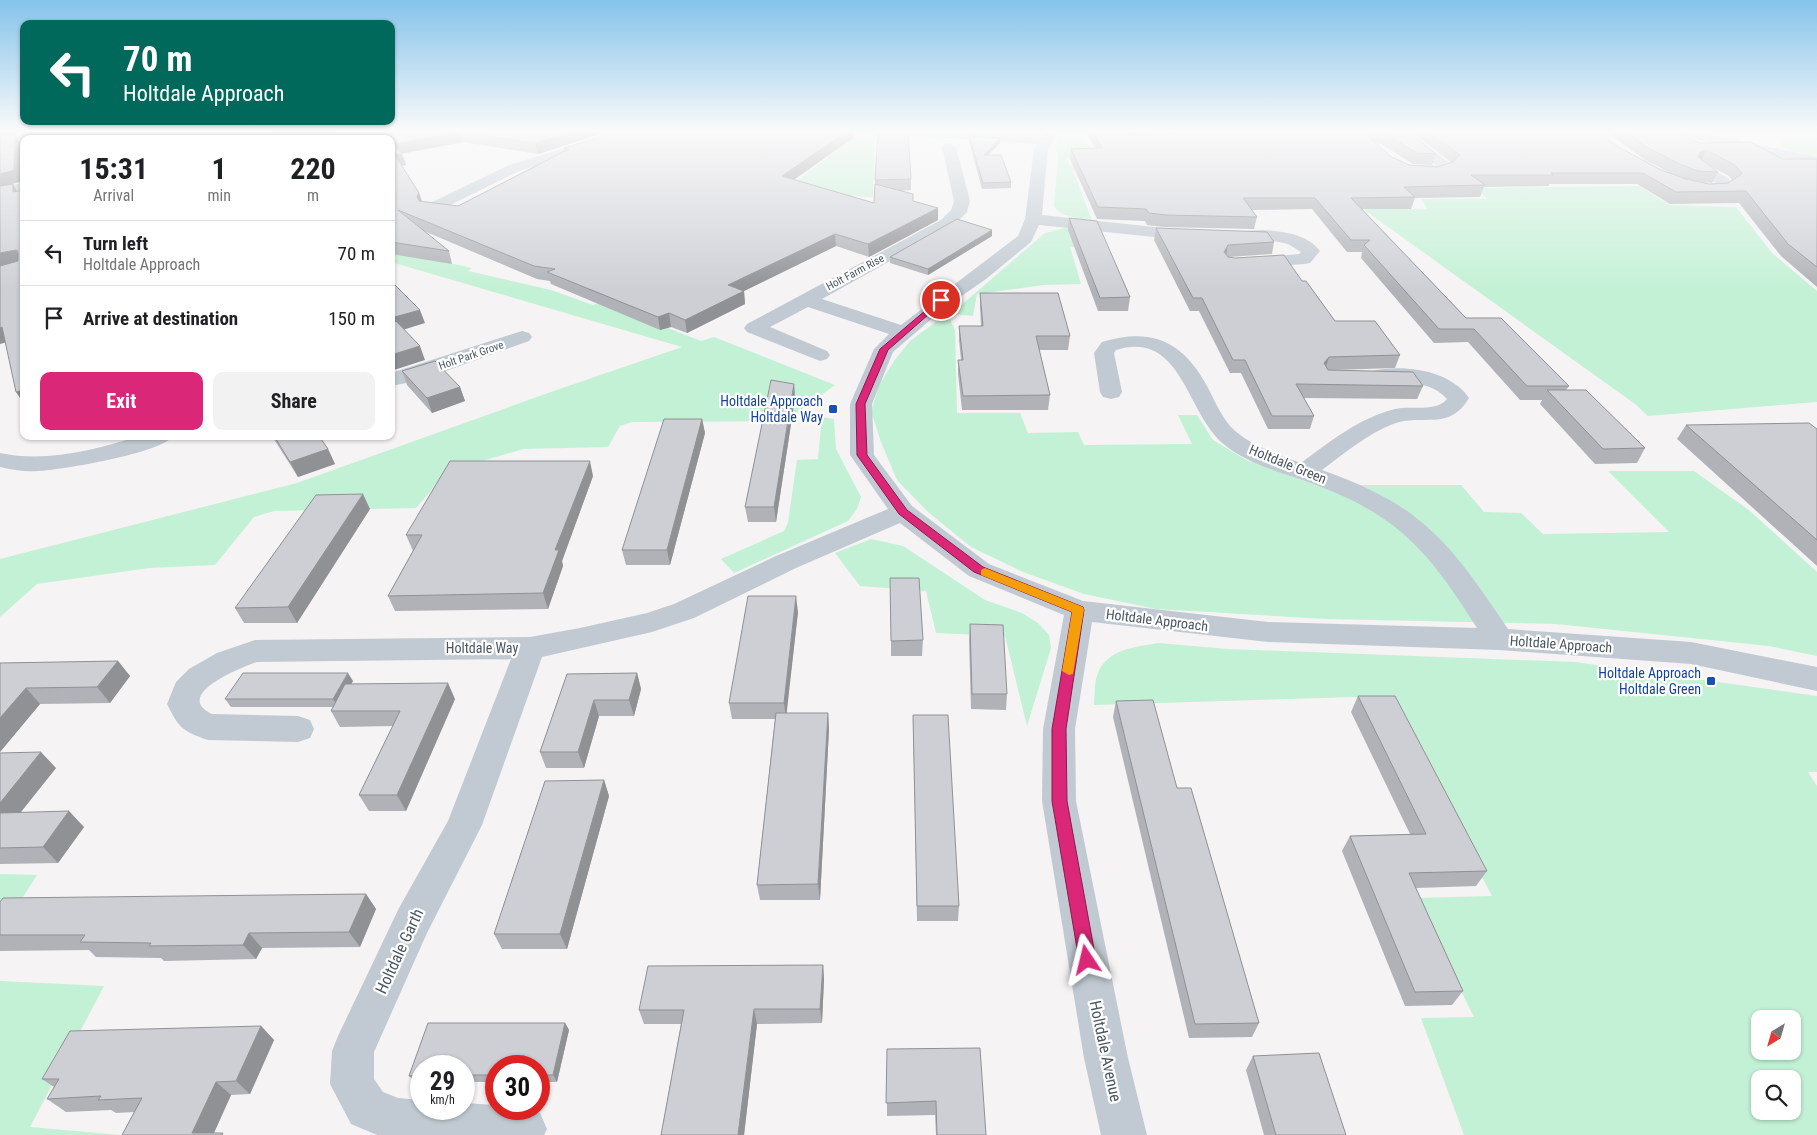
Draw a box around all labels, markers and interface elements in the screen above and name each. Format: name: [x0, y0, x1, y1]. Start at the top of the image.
text: 70 m: [123, 39, 192, 80]
icon: left: [40, 40, 105, 105]
text: Holtdale Approach: [123, 81, 284, 106]
text: 15:31: [79, 151, 148, 186]
text: 1: [212, 151, 227, 186]
text: 220: [290, 151, 336, 186]
text: Arrival: [93, 186, 134, 205]
text: min: [207, 186, 231, 205]
text: m: [307, 186, 319, 205]
text: Turn left: [83, 232, 148, 255]
icon: left: [40, 239, 68, 267]
text: 70 m: [338, 242, 375, 265]
street label: Holt Farm Rise: [824, 252, 886, 293]
text: Holtdale Approach: [83, 255, 200, 274]
pin: [920, 279, 962, 321]
icon: arrive: [927, 286, 955, 314]
icon: arrive: [40, 304, 68, 332]
text: Arrive at destination: [83, 307, 238, 330]
text: 150 m: [328, 307, 375, 330]
street label: Holt Park Grove: [437, 338, 505, 373]
button: Exit: [40, 372, 203, 430]
button: Share: [213, 372, 375, 430]
place label: Holtdale Approach Holtdale Way: [720, 393, 823, 425]
marker: Holtdale Approach Holtdale Way: [827, 403, 839, 415]
street label: Holtdale Green: [1247, 441, 1329, 487]
street label: Holtdale Approach: [1105, 606, 1209, 634]
street label: Holtdale Approach: [1509, 632, 1613, 656]
street label: Holtdale Way: [446, 640, 518, 656]
place label: Holtdale Approach Holtdale Green: [1598, 665, 1701, 697]
marker: Holtdale Approach Holtdale Green: [1705, 675, 1717, 687]
street label: Holtdale Garth: [371, 906, 427, 997]
position arrow: [1060, 933, 1112, 985]
street label: Holtdale Avenue: [1086, 999, 1125, 1103]
north arrow: [1751, 1010, 1801, 1060]
map controls: [1751, 1010, 1801, 1120]
speed limit sign: 30: [485, 1055, 550, 1120]
text: 29: [430, 1067, 455, 1096]
button: search: [1751, 1070, 1801, 1120]
text: km/h: [430, 1093, 455, 1107]

